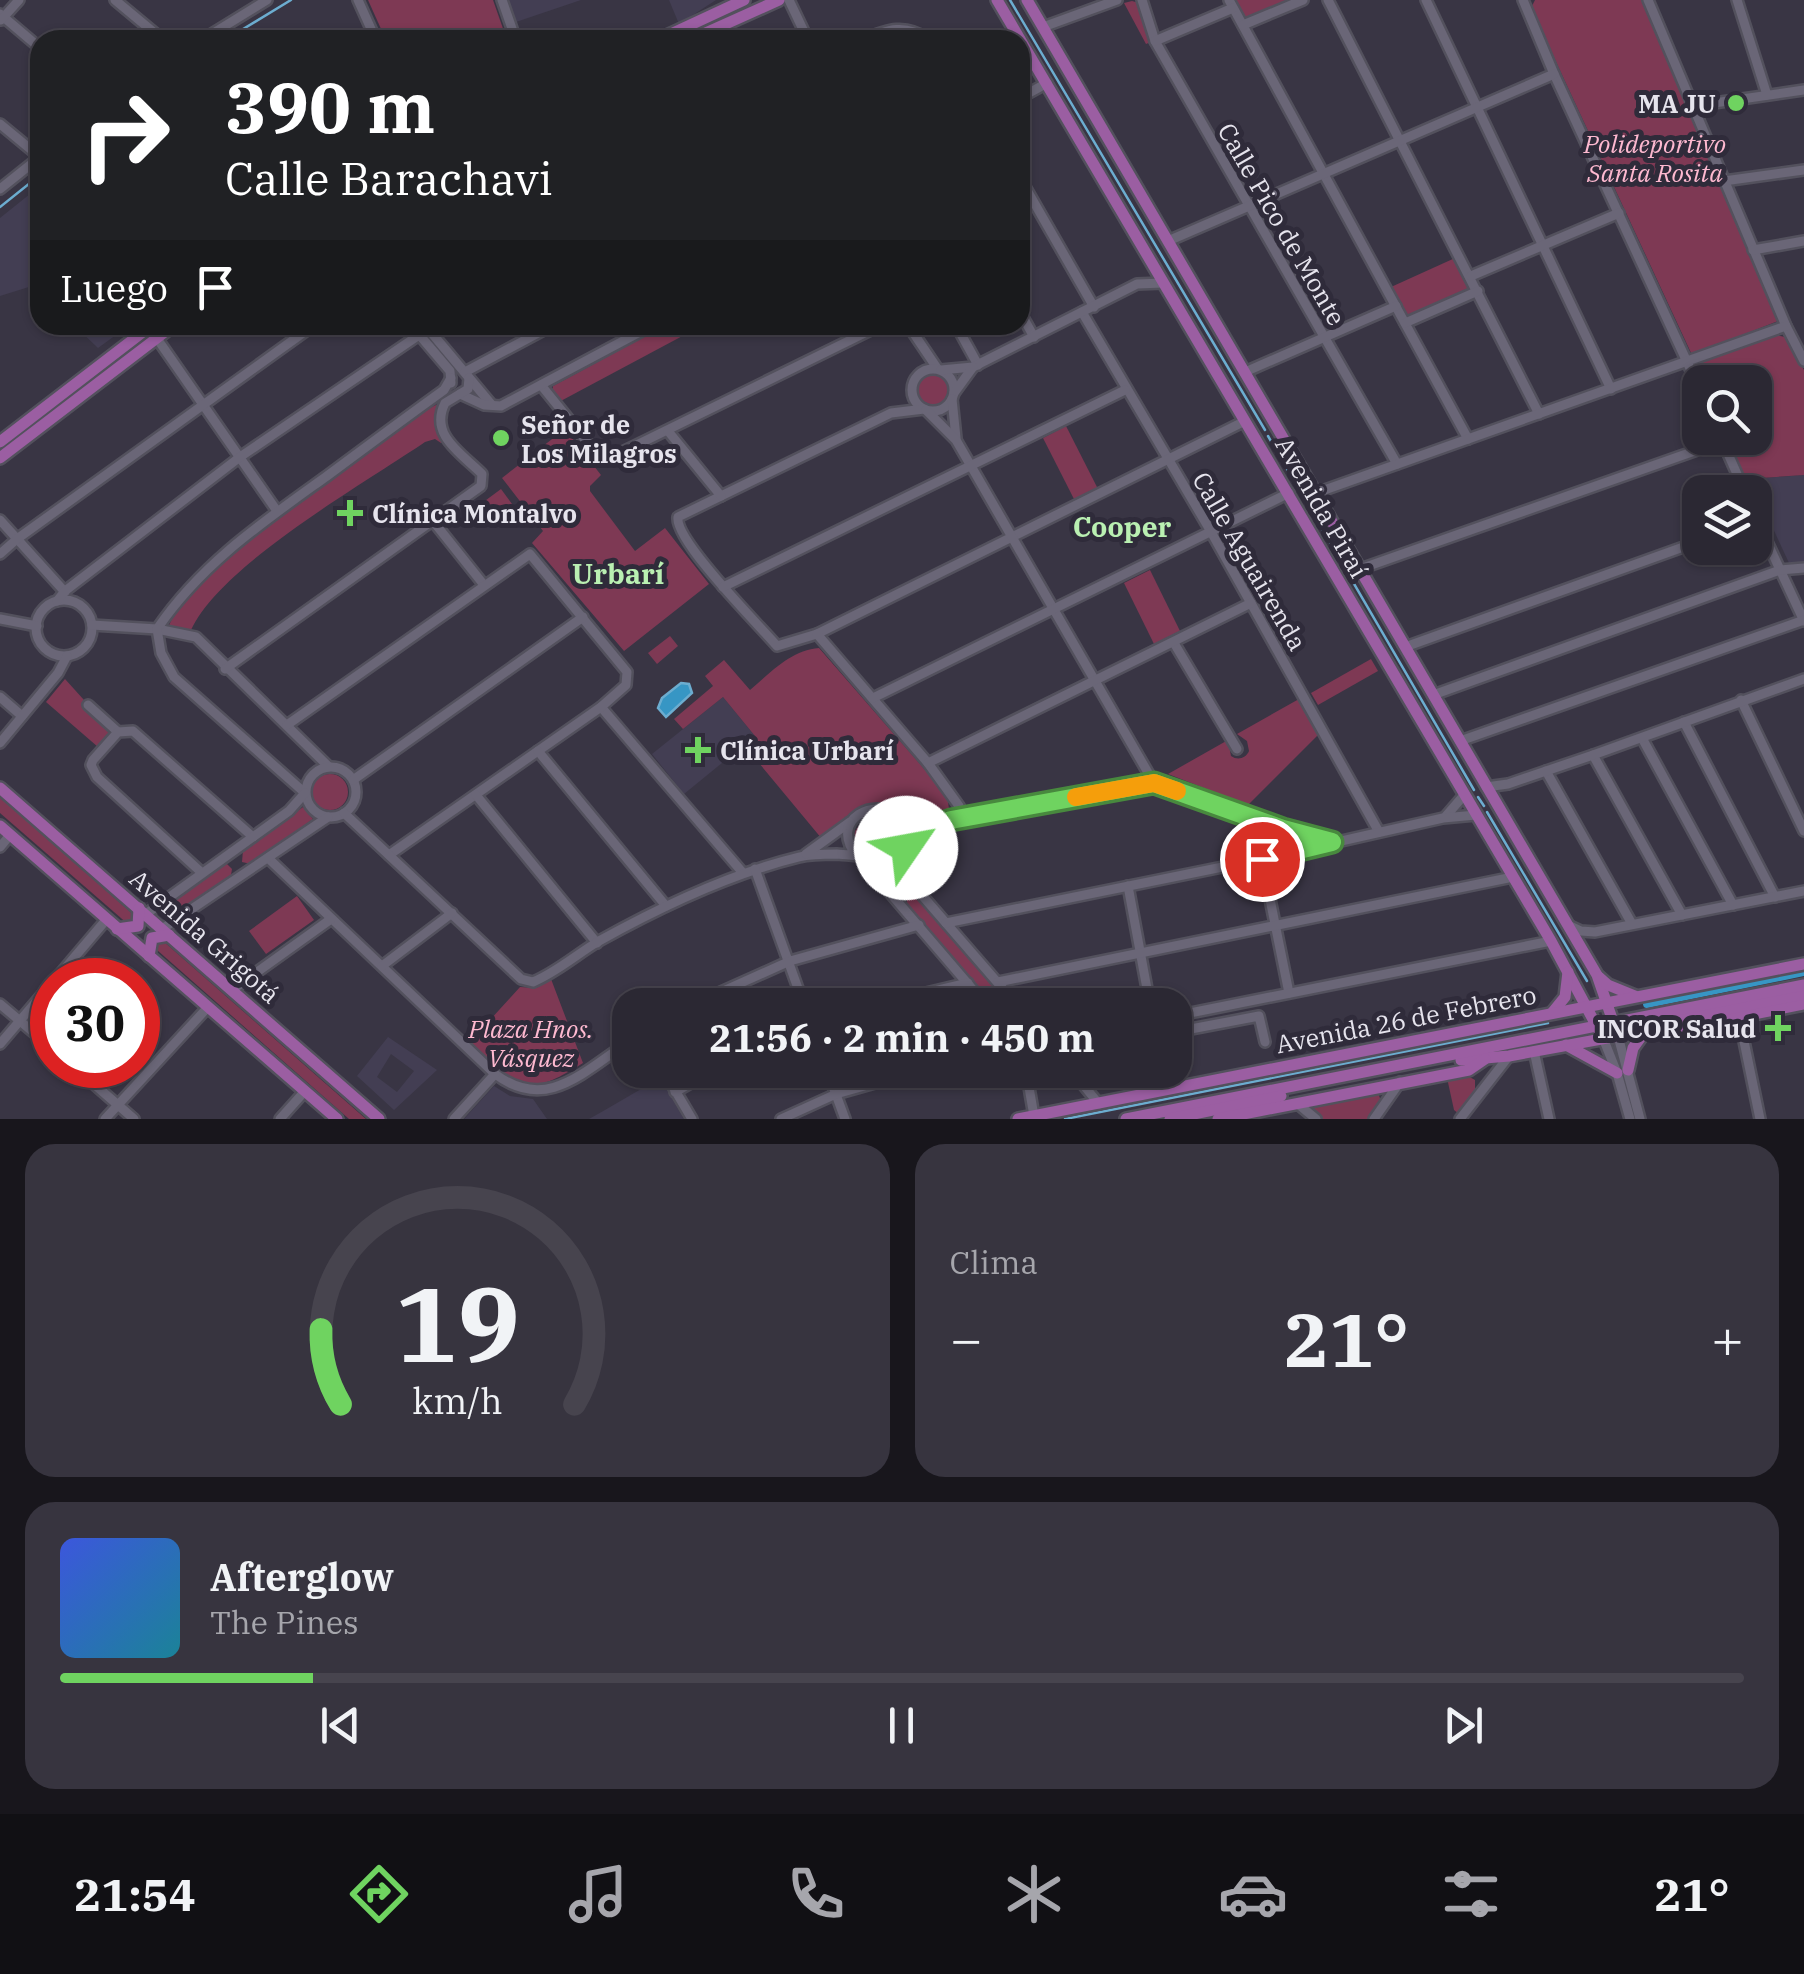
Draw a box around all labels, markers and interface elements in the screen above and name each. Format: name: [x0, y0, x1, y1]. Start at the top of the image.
text: 390 m: [225, 61, 435, 152]
icon: right: [60, 70, 190, 200]
place label: MA JU: [1638, 87, 1716, 120]
marker: MA JU: [1725, 92, 1747, 114]
street label: Calle Pico de Monte: [1211, 117, 1353, 331]
park label: Polideportivo Santa Rosita: [1583, 127, 1726, 189]
text: Calle Barachavi: [225, 149, 553, 207]
icon: arrive: [188, 260, 243, 315]
text: Luego: [60, 263, 168, 312]
map controls: [1682, 365, 1772, 565]
button: search: [1682, 365, 1772, 455]
place label: Señor de Los Milagros: [521, 408, 677, 470]
marker: Señor de Los Milagros: [490, 427, 512, 449]
street label: Avenida Piraí: [1268, 430, 1376, 584]
street label: Calle Aguairenda: [1185, 466, 1315, 656]
button: layers: [1682, 475, 1772, 565]
place label: Clínica Montalvo: [372, 497, 577, 530]
marker: Clínica Montalvo: [337, 500, 363, 526]
district label: Cooper: [1073, 508, 1172, 545]
district label: Urbarí: [572, 555, 665, 592]
place label: Clínica Urbarí: [720, 734, 895, 767]
marker: Clínica Urbarí: [685, 737, 711, 763]
position arrow: [854, 796, 958, 900]
pin: [1220, 817, 1305, 902]
icon: arrive: [1235, 832, 1290, 887]
street label: Avenida Grigotá: [123, 862, 287, 1010]
speed limit sign: 30: [30, 958, 160, 1088]
street label: Avenida 26 de Febrero: [1273, 978, 1539, 1060]
park label: Plaza Hnos. Vásquez: [468, 1012, 593, 1074]
place label: INCOR Salud: [1597, 1012, 1756, 1045]
text: 21:56 · 2 min · 450 m: [709, 1013, 1095, 1062]
marker: INCOR Salud: [1765, 1015, 1791, 1041]
text: Clima: [950, 1241, 1038, 1283]
text: 19: [395, 1255, 520, 1391]
text: 21°: [1284, 1290, 1409, 1388]
text: −: [950, 1303, 983, 1374]
text: +: [1711, 1303, 1744, 1374]
text: km/h: [412, 1377, 502, 1424]
text: Afterglow: [210, 1552, 394, 1601]
text: The Pines: [210, 1601, 359, 1643]
icon: previous: [313, 1698, 368, 1753]
icon: pause: [874, 1698, 929, 1753]
icon: next: [1436, 1698, 1491, 1753]
icon: directions: [344, 1859, 414, 1929]
icon: music: [563, 1859, 633, 1929]
icon: phone: [781, 1859, 851, 1929]
icon: climate: [999, 1859, 1069, 1929]
icon: car: [1218, 1859, 1288, 1929]
icon: filters: [1436, 1859, 1506, 1929]
text: 21:54: [74, 1865, 196, 1923]
text: 21°: [1655, 1865, 1730, 1923]

